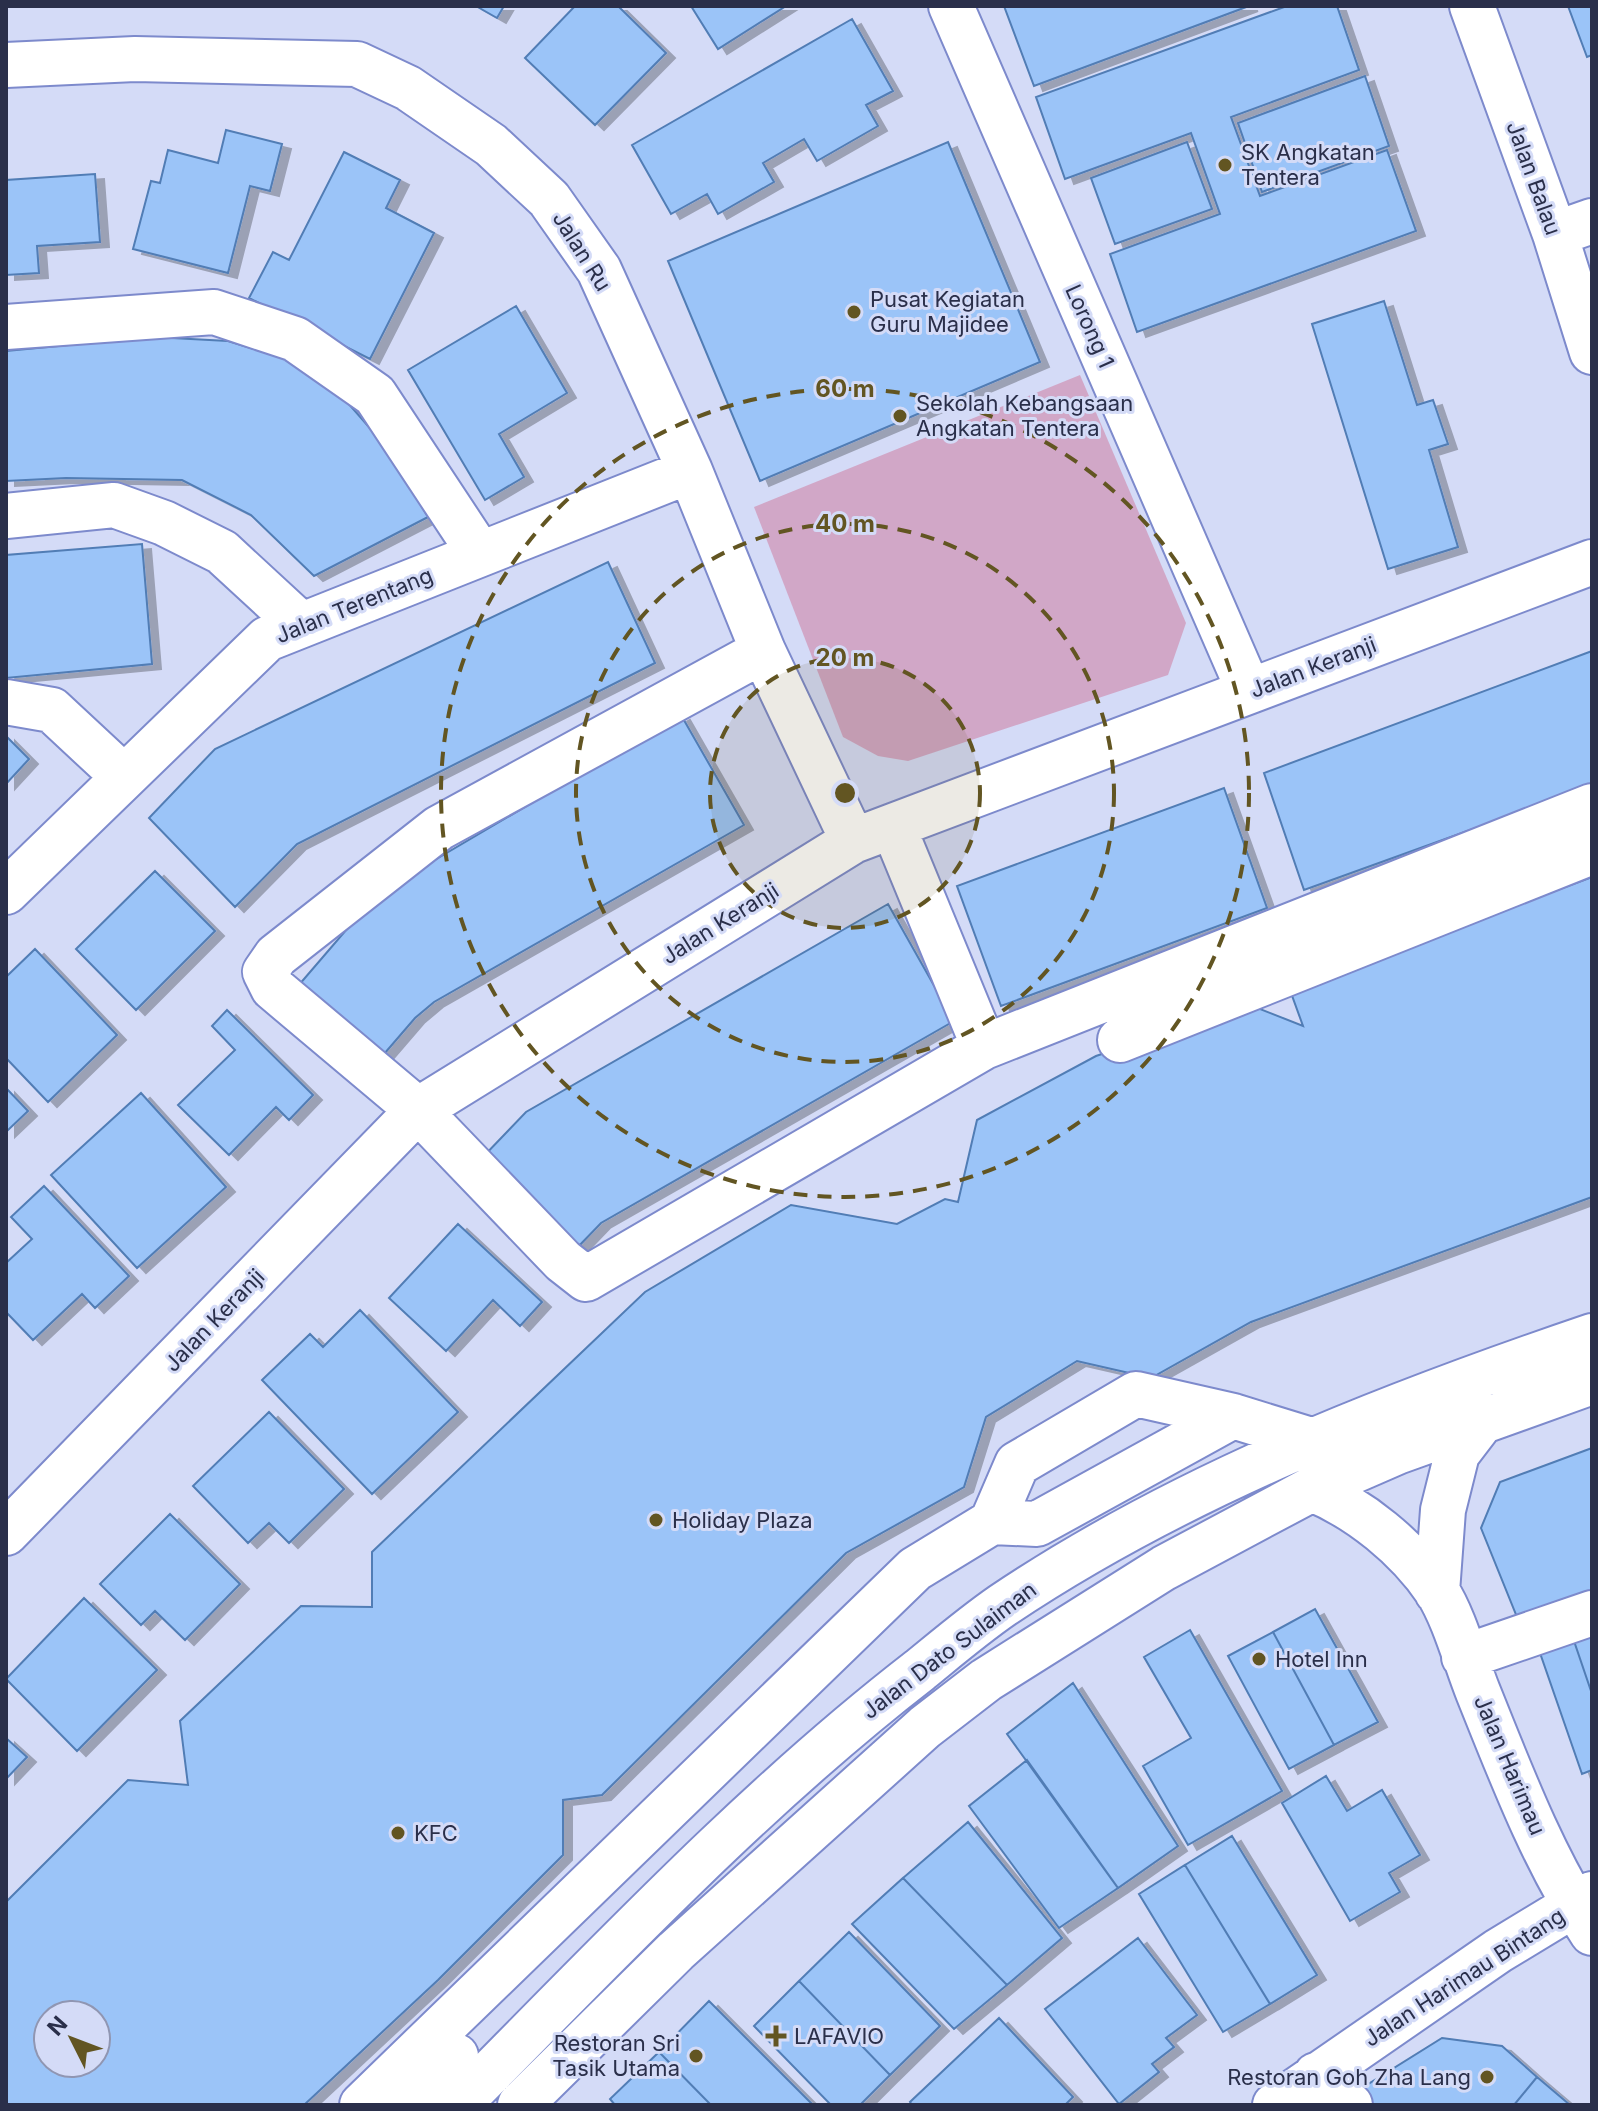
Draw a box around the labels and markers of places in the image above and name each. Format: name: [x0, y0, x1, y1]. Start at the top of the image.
place label: SK Angkatan Tentera: [1241, 139, 1375, 190]
marker: SK Angkatan Tentera: [1216, 156, 1234, 174]
place label: Pusat Kegiatan Guru Majidee: [870, 286, 1025, 337]
marker: Pusat Kegiatan Guru Majidee: [845, 303, 863, 321]
place label: Sekolah Kebangsaan Angkatan Tentera: [916, 390, 1133, 441]
marker: Sekolah Kebangsaan Angkatan Tentera: [891, 407, 909, 425]
centre of rings: [831, 779, 859, 807]
place label: Holiday Plaza: [672, 1507, 813, 1533]
marker: Holiday Plaza: [647, 1511, 665, 1529]
place label: Hotel Inn: [1275, 1646, 1368, 1672]
marker: Hotel Inn: [1250, 1650, 1268, 1668]
place label: KFC: [414, 1820, 458, 1846]
marker: KFC: [389, 1824, 407, 1842]
place label: LAFAVIO: [794, 2023, 884, 2049]
marker: LAFAVIO: [765, 2025, 787, 2047]
place label: Restoran Sri Tasik Utama: [552, 2030, 680, 2081]
marker: Restoran Sri Tasik Utama: [687, 2047, 705, 2065]
place label: Restoran Goh Zha Lang: [1227, 2064, 1471, 2090]
marker: Restoran Goh Zha Lang: [1478, 2068, 1496, 2086]

